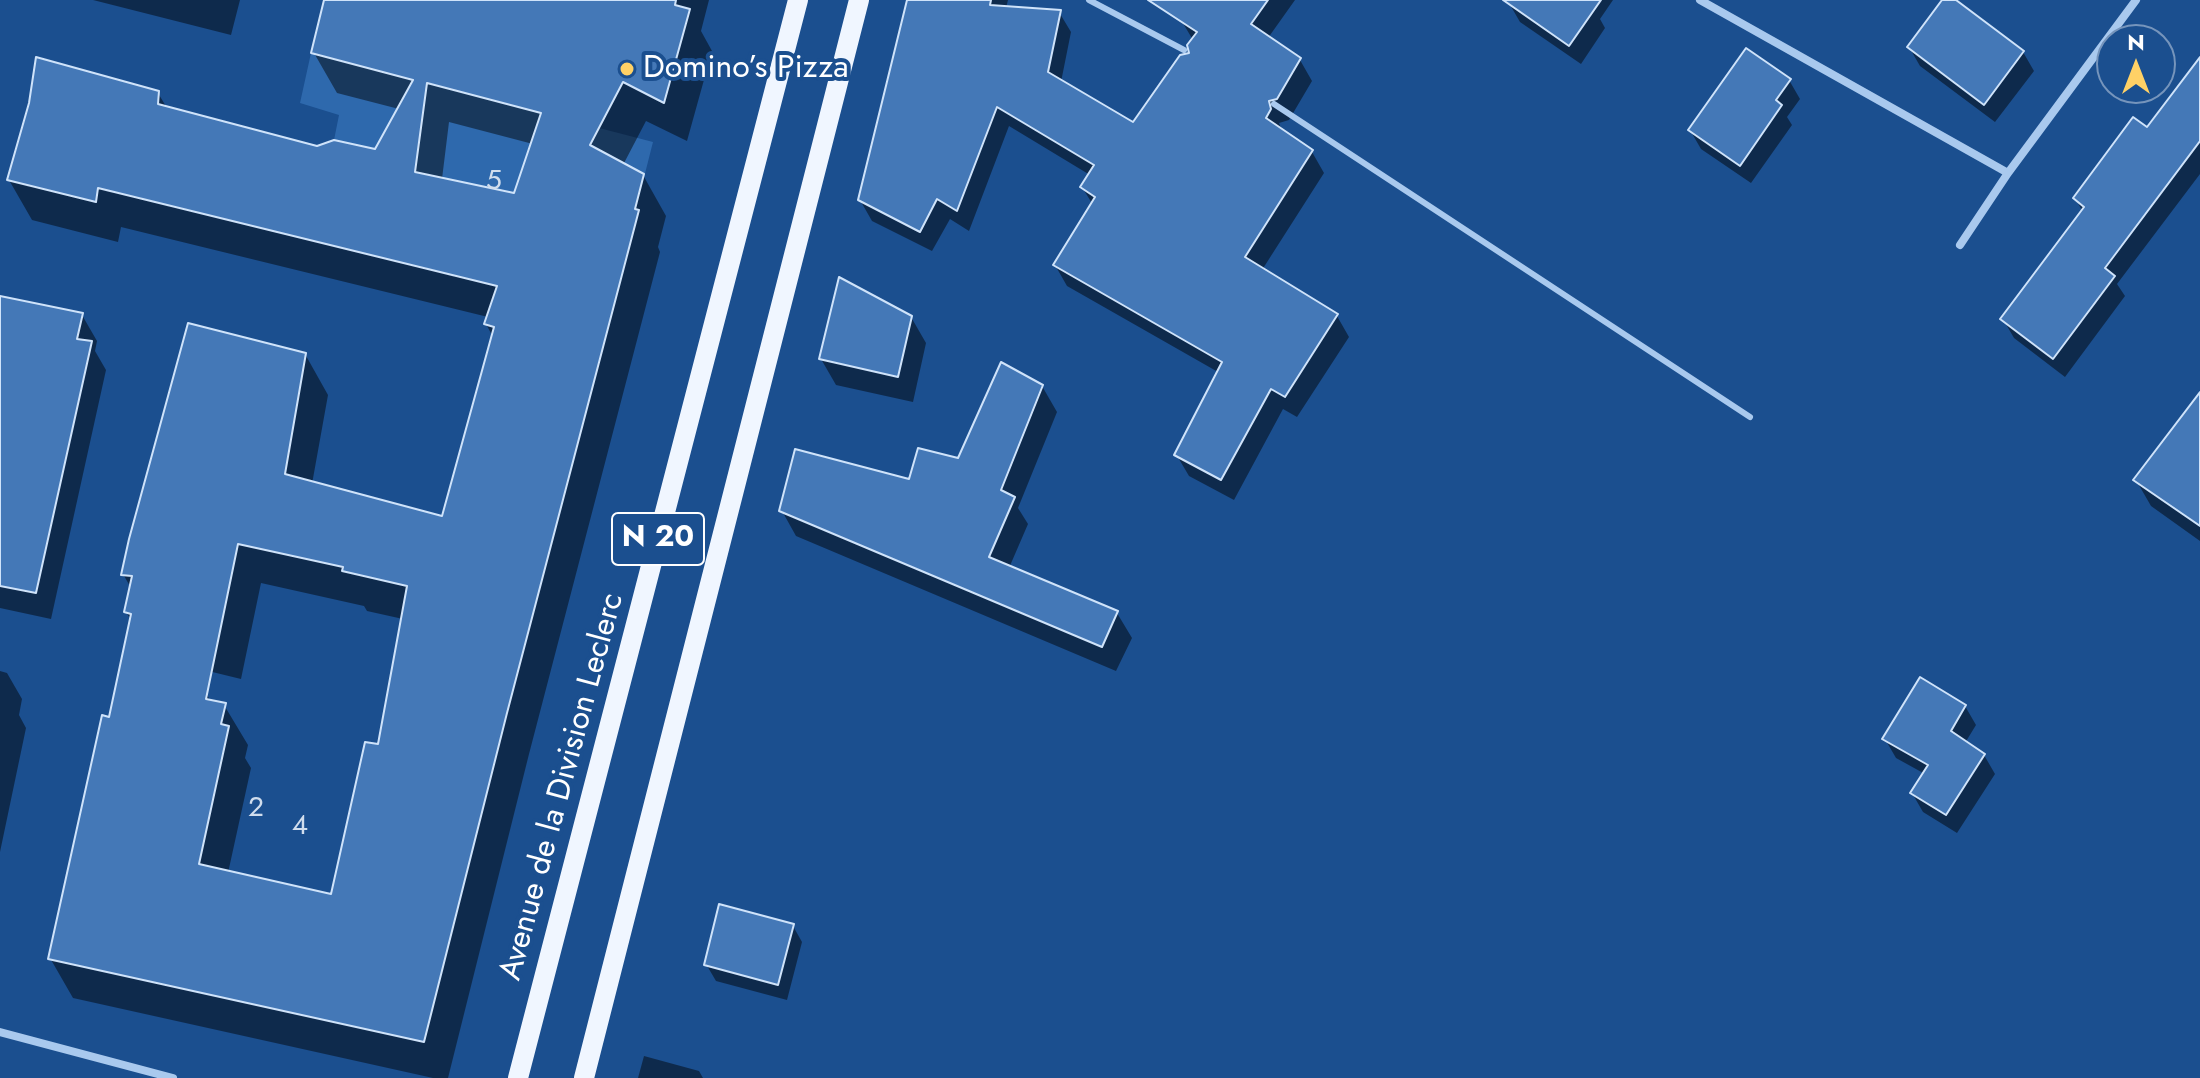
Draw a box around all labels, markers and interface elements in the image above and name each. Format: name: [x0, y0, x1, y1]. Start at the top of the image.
north arrow: [2096, 24, 2176, 104]
text: N: [2127, 26, 2145, 58]
place label: Domino’s Pizza: [643, 50, 849, 88]
marker: Domino’s Pizza: [618, 60, 636, 78]
house number: 5: [486, 165, 502, 199]
road number: N 20: [612, 513, 704, 565]
street label: Avenue de la Division Leclerc: [493, 589, 633, 985]
house number: 2: [248, 792, 264, 826]
house number: 4: [292, 810, 308, 844]

